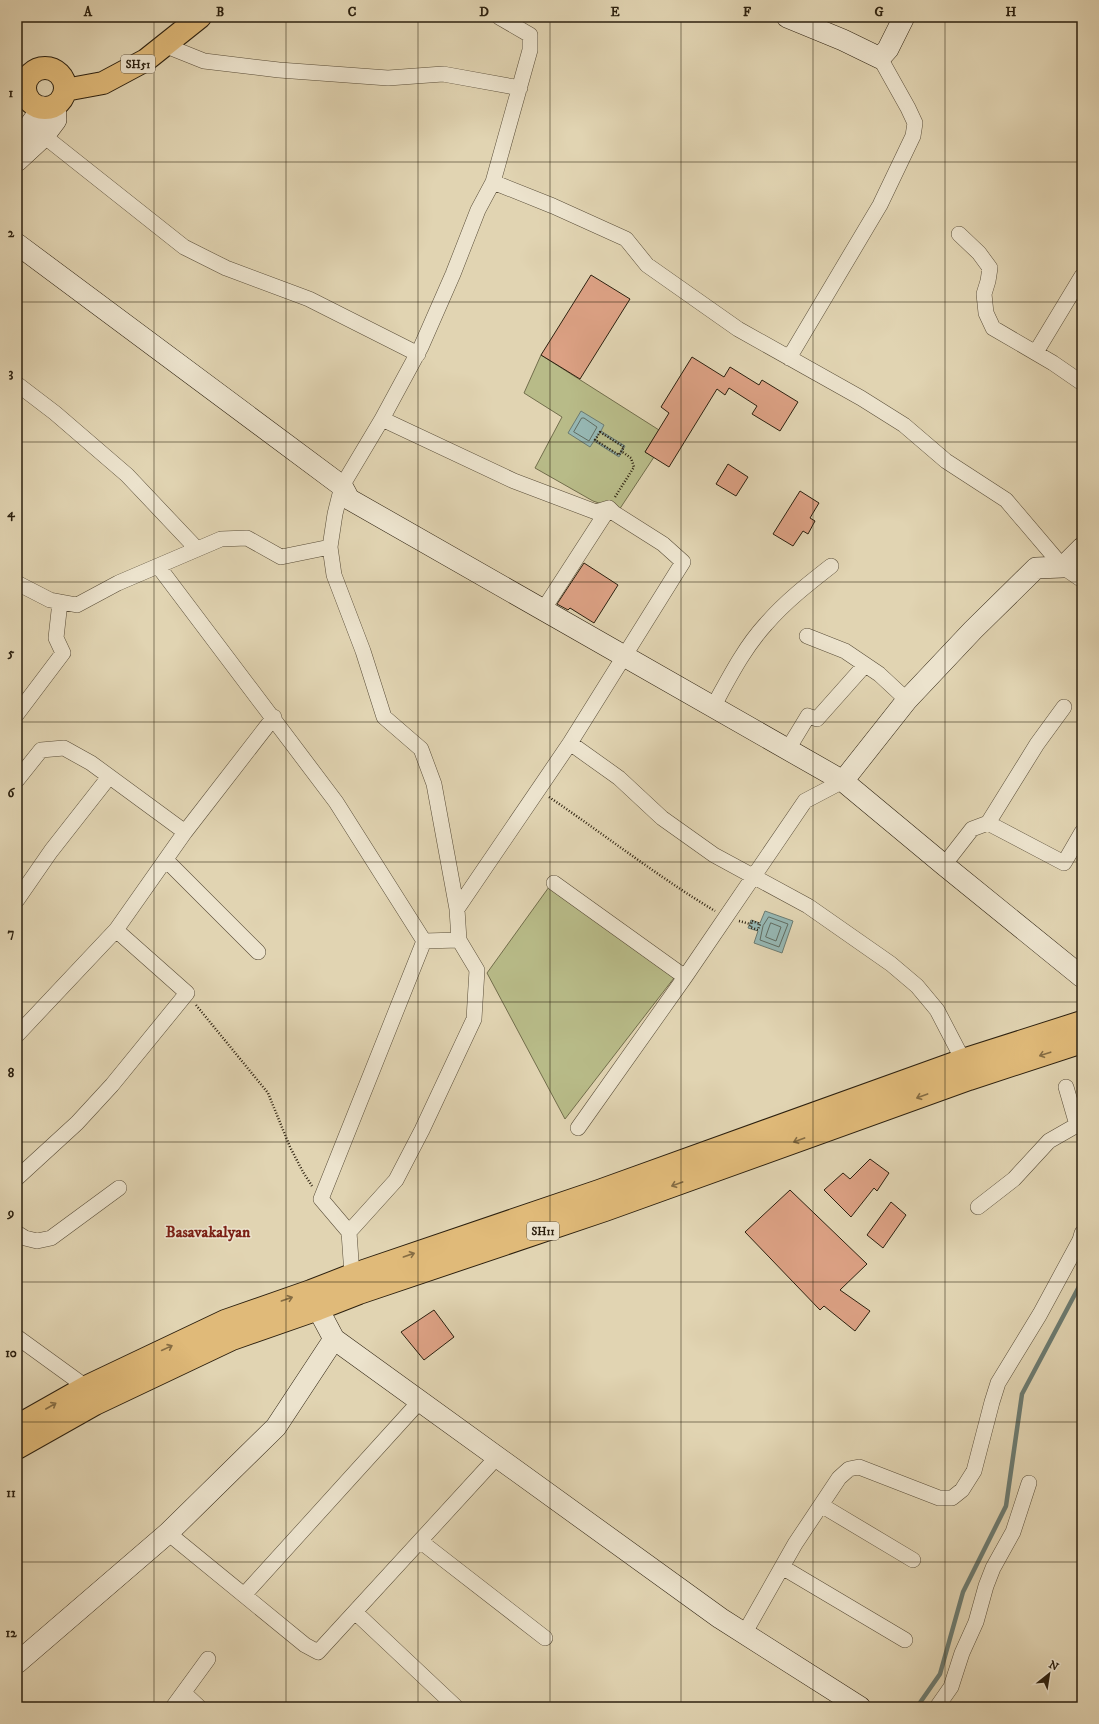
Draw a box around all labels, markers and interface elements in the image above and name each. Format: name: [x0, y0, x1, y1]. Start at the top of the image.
text: A: [83, 4, 93, 20]
text: B: [216, 4, 224, 20]
text: C: [348, 4, 357, 20]
text: D: [479, 4, 489, 20]
text: E: [610, 4, 620, 20]
text: F: [743, 4, 752, 20]
text: G: [874, 4, 884, 20]
text: H: [1006, 4, 1017, 20]
road number: SH51: [121, 55, 155, 73]
text: 1: [9, 85, 14, 101]
text: 2: [8, 225, 15, 241]
text: 3: [9, 365, 14, 381]
text: 4: [6, 505, 15, 522]
text: 5: [7, 645, 15, 661]
text: 6: [8, 785, 16, 801]
text: 7: [8, 925, 15, 941]
one-way arrow: [1039, 1051, 1052, 1058]
text: 8: [8, 1065, 15, 1081]
one-way arrow: [916, 1092, 928, 1100]
one-way arrow: [794, 1136, 806, 1144]
one-way arrow: [672, 1180, 684, 1188]
text: 9: [7, 1205, 14, 1221]
district label: Basavakalyan: [166, 1222, 251, 1242]
road number: SH11: [527, 1222, 559, 1240]
one-way arrow: [403, 1251, 416, 1258]
one-way arrow: [281, 1295, 293, 1303]
one-way arrow: [161, 1344, 173, 1351]
text: 10: [5, 1345, 17, 1361]
one-way arrow: [45, 1402, 57, 1410]
text: 11: [6, 1485, 16, 1501]
text: 12: [5, 1625, 17, 1641]
north arrow: [1029, 1654, 1069, 1694]
text: N: [1046, 1658, 1061, 1675]

